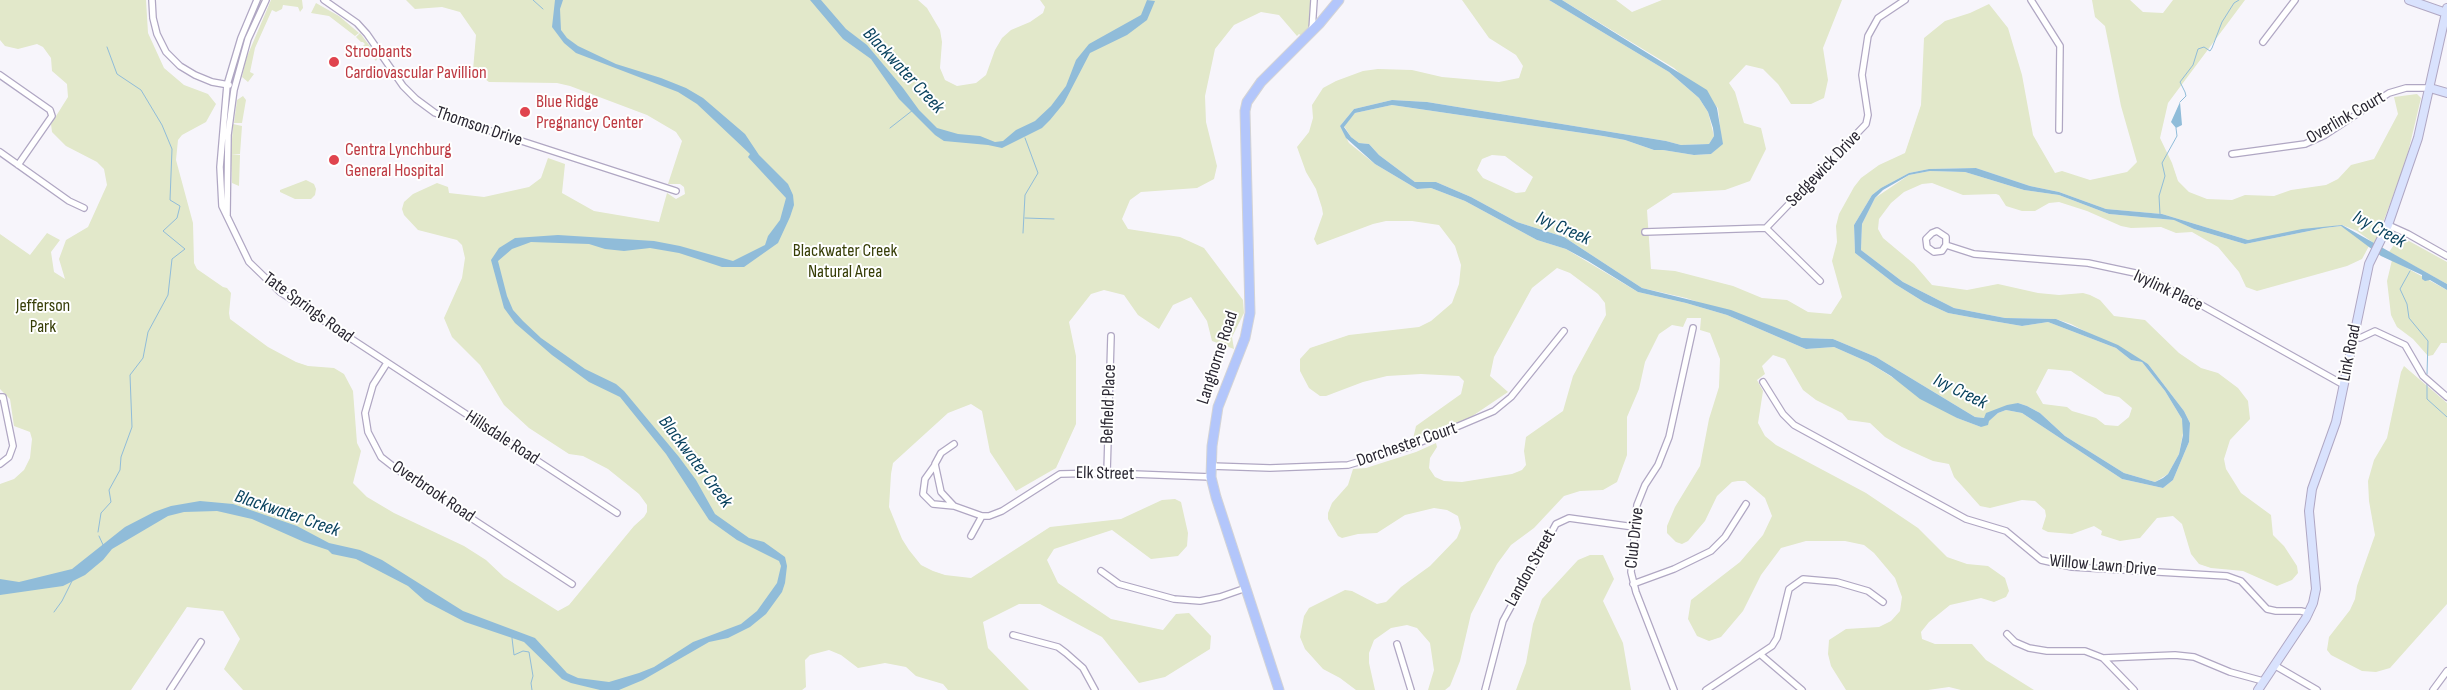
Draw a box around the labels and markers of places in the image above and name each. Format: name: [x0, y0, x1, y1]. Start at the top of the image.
place label: Stroobants Cardiovascular Pavillion: [345, 41, 487, 84]
marker: Stroobants Cardiovascular Pavillion: [327, 55, 341, 69]
place label: Blue Ridge Pregnancy Center: [536, 91, 644, 134]
marker: Blue Ridge Pregnancy Center: [518, 105, 532, 119]
place label: Centra Lynchburg General Hospital: [345, 139, 451, 182]
marker: Centra Lynchburg General Hospital: [327, 153, 341, 167]

